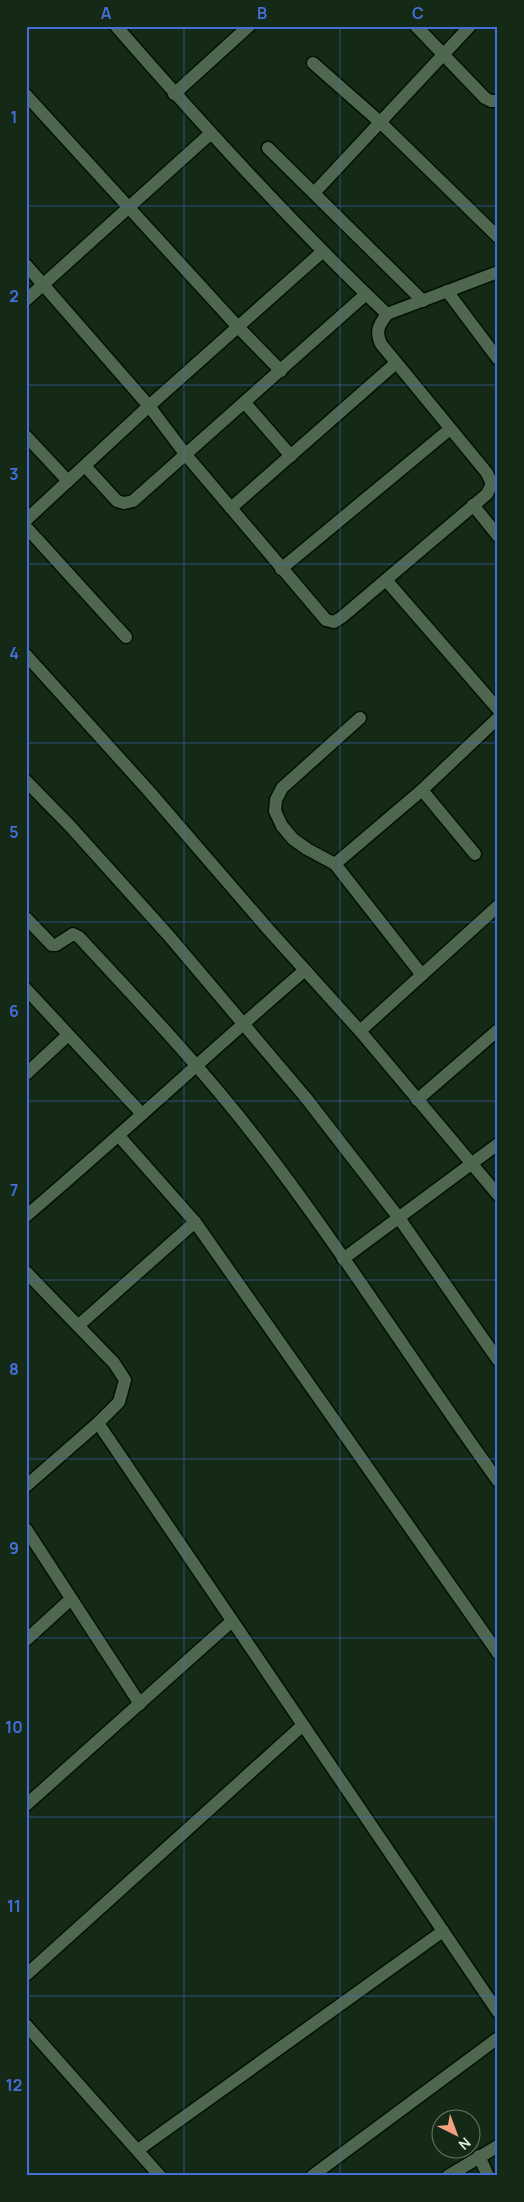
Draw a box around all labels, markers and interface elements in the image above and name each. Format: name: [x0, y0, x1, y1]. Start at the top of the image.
text: A: [101, 2, 112, 24]
text: B: [257, 2, 267, 24]
text: C: [412, 2, 424, 24]
text: 1: [10, 106, 18, 128]
text: 2: [9, 285, 19, 307]
text: 3: [9, 463, 19, 485]
text: 4: [9, 642, 19, 664]
text: 5: [9, 821, 19, 843]
text: 6: [9, 1000, 19, 1022]
text: 7: [10, 1179, 18, 1201]
text: 8: [9, 1358, 19, 1380]
text: 9: [9, 1537, 19, 1559]
text: 10: [5, 1716, 23, 1738]
text: 11: [7, 1895, 21, 1917]
text: 12: [6, 2074, 22, 2096]
north arrow: [432, 2110, 482, 2160]
text: N: [455, 2134, 475, 2154]

